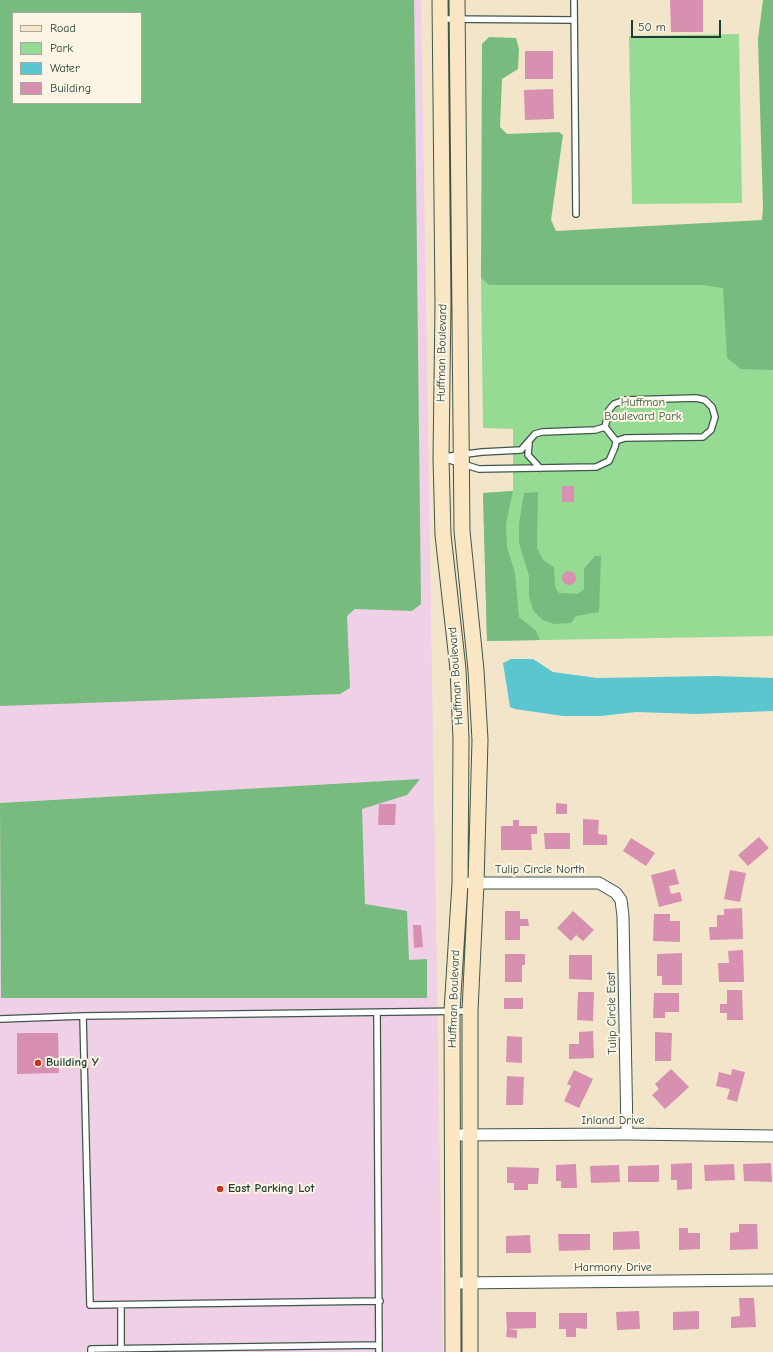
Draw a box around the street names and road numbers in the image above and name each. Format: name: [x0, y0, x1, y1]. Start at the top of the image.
street label: Huffman Boulevard: [434, 304, 450, 402]
street label: Huffman Boulevard: [445, 626, 467, 726]
street label: Tulip Circle North: [495, 863, 585, 877]
street label: Huffman Boulevard: [445, 950, 463, 1048]
street label: Tulip Circle East: [604, 971, 620, 1055]
street label: Inland Drive: [582, 1114, 644, 1128]
street label: Harmony Drive: [574, 1261, 652, 1275]

